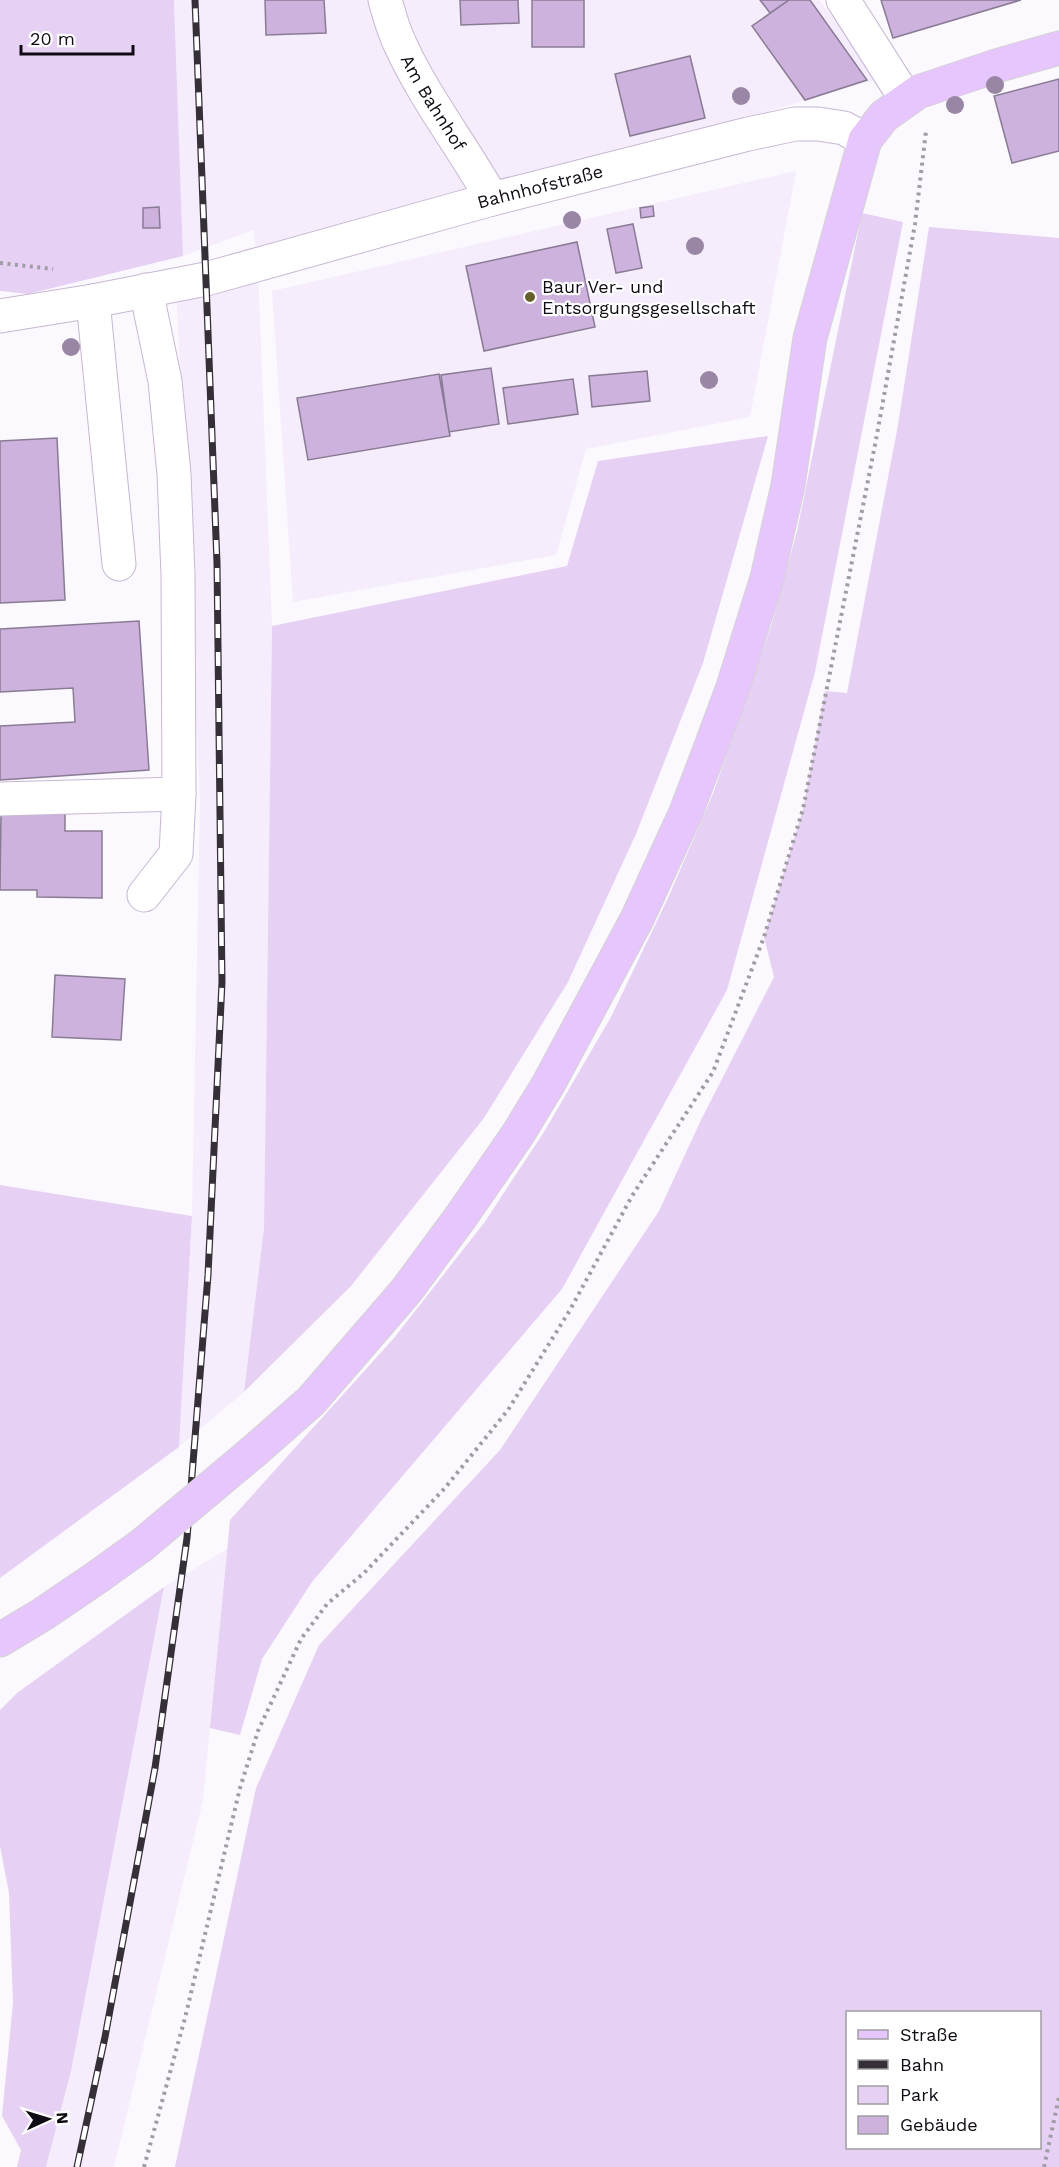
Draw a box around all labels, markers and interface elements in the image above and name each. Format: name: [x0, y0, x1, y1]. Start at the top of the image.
scale bar: [21, 18, 134, 56]
text: 20 m: [30, 28, 75, 49]
street label: Am Bahnhof: [397, 51, 471, 154]
street label: Bahnhofstraße: [475, 160, 605, 213]
place label: Baur Ver- und Entsorgungsgesellschaft: [542, 276, 756, 318]
marker: Baur Ver- und Entsorgungsgesellschaft: [523, 290, 537, 304]
legend: [846, 2011, 1041, 2149]
text: Straße: [900, 2024, 958, 2045]
text: Bahn: [900, 2054, 944, 2075]
text: Park: [900, 2084, 939, 2105]
north arrow: [18, 2089, 78, 2149]
text: N: [53, 2111, 72, 2125]
text: Gebäude: [900, 2114, 978, 2135]

